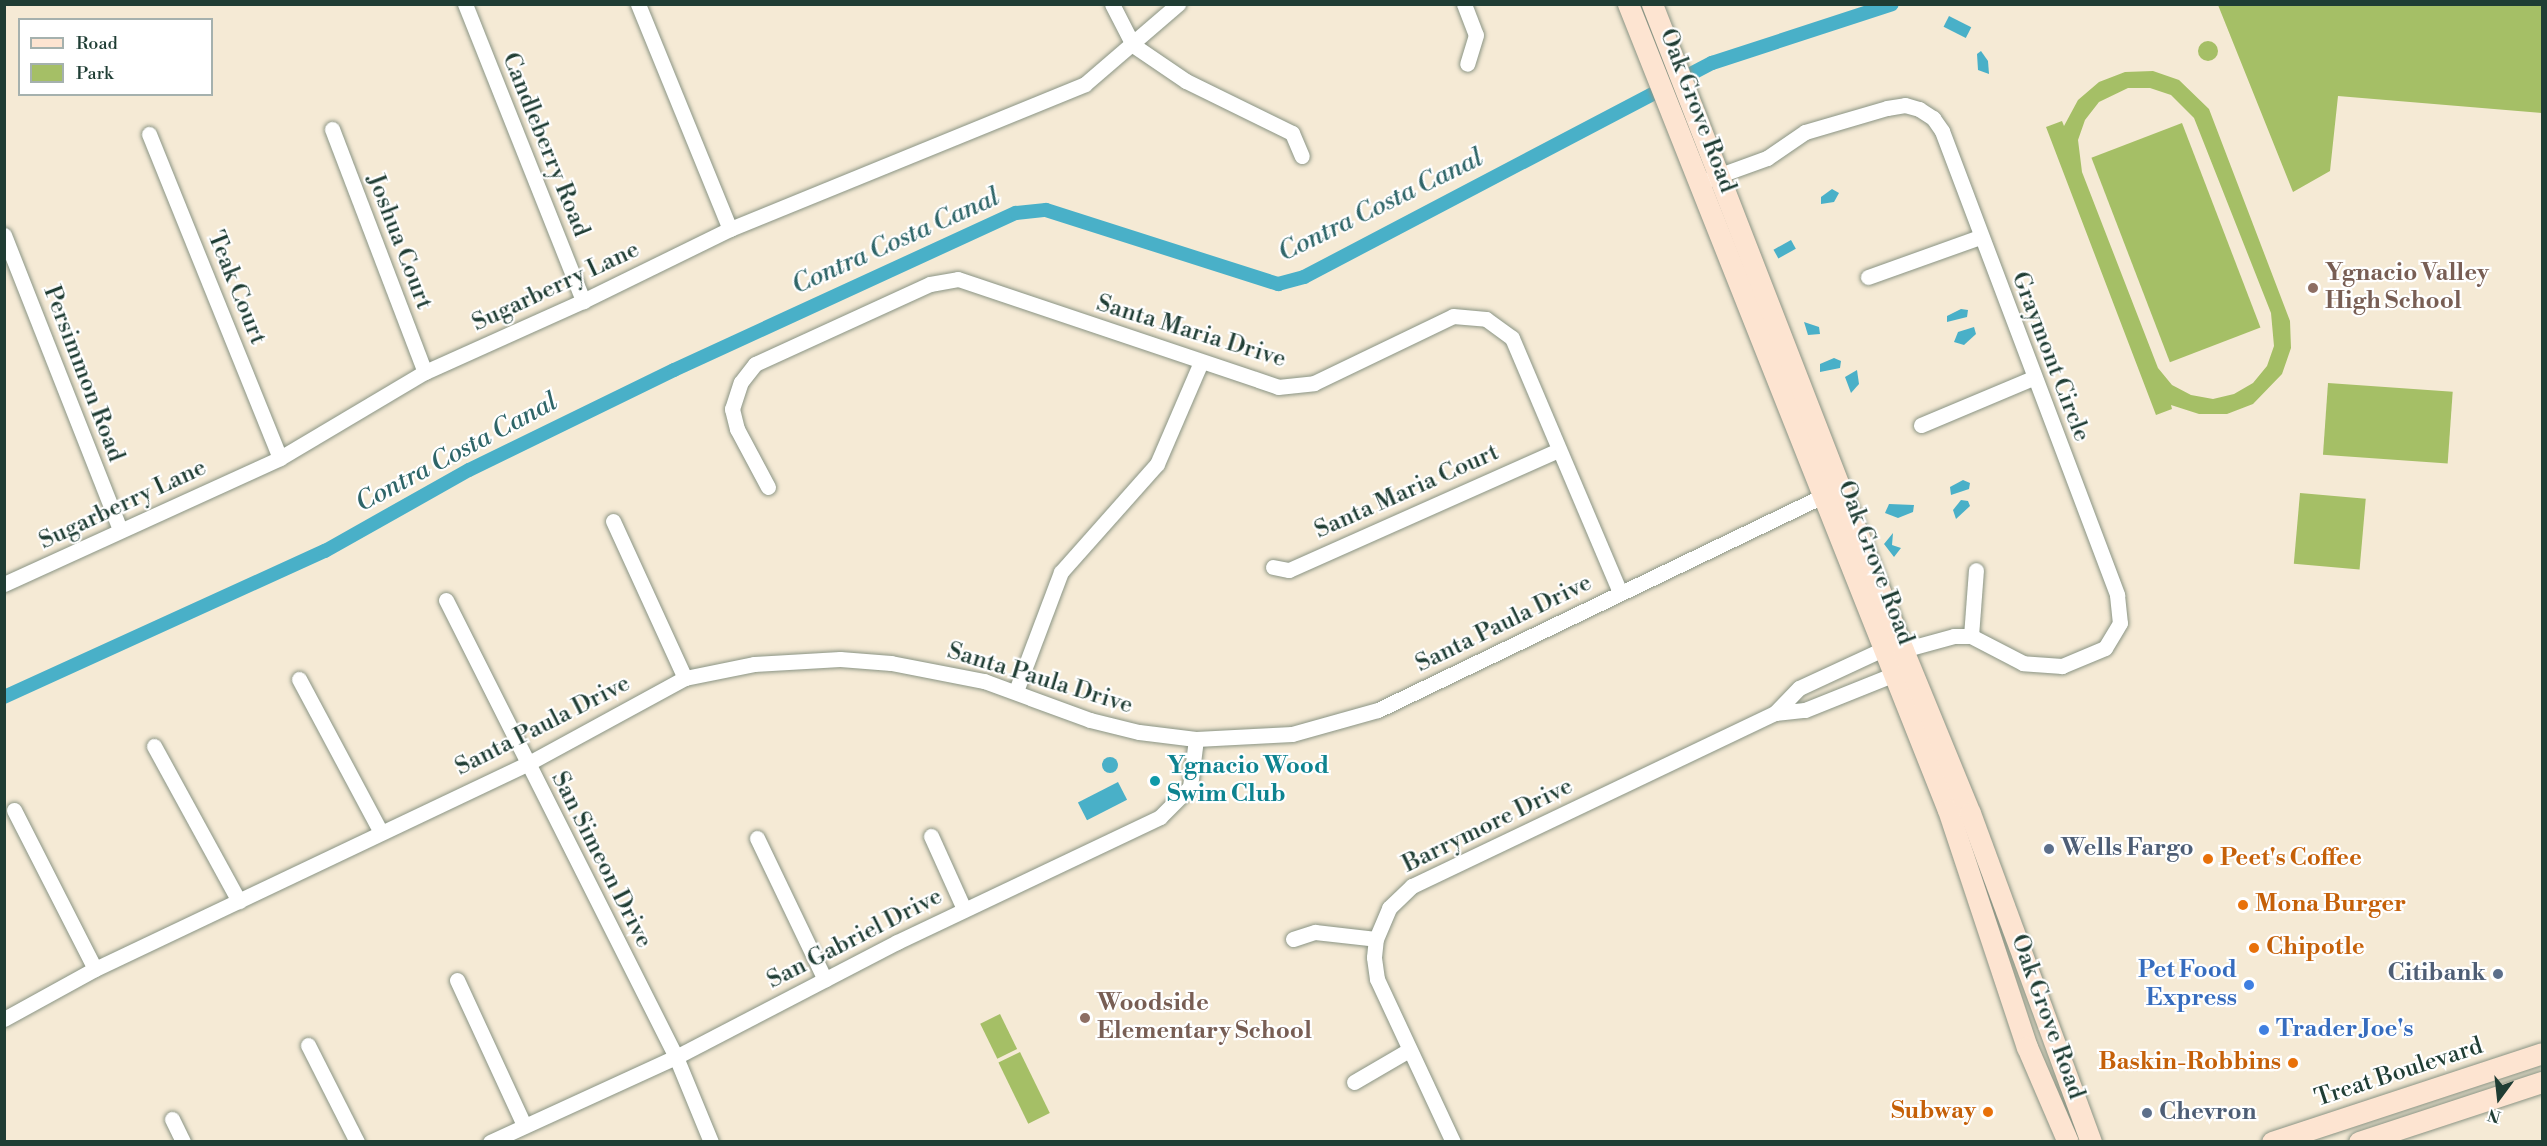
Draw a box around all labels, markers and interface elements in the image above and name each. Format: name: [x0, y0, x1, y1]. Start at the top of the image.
legend: [18, 18, 213, 96]
street label: Oak Grove Road: [1652, 25, 1742, 197]
text: Road: [76, 32, 118, 55]
street label: Candleberry Road: [495, 49, 595, 241]
text: Park: [76, 62, 113, 85]
water label: Contra Costa Canal: [1273, 143, 1489, 269]
street label: Joshua Court: [360, 170, 438, 314]
water label: Contra Costa Canal: [787, 182, 1005, 302]
street label: Teak Court: [200, 227, 272, 349]
street label: Sugarberry Lane: [468, 236, 644, 338]
place label: Ygnacio Valley High School: [2325, 260, 2489, 316]
street label: Graymont Circle: [2004, 268, 2096, 446]
marker: Ygnacio Valley High School: [2306, 281, 2320, 295]
street label: Persimmon Road: [36, 282, 130, 466]
street label: Santa Maria Drive: [1093, 290, 1289, 374]
water label: Contra Costa Canal: [351, 387, 563, 519]
street label: Santa Maria Court: [1310, 438, 1504, 546]
street label: Sugarberry Lane: [35, 454, 211, 556]
street label: Oak Grove Road: [1830, 477, 1920, 649]
street label: Santa Paula Drive: [1411, 569, 1597, 679]
street label: Santa Paula Drive: [944, 637, 1136, 721]
street label: Santa Paula Drive: [451, 669, 635, 783]
place label: Ygnacio Wood Swim Club: [1167, 753, 1329, 809]
street label: San Simeon Drive: [544, 767, 658, 953]
street label: Barrymore Drive: [1398, 772, 1578, 880]
marker: Ygnacio Wood Swim Club: [1148, 774, 1162, 788]
place label: Wells Fargo: [2061, 835, 2194, 863]
marker: Wells Fargo: [2042, 842, 2056, 856]
place label: Peet's Coffee: [2220, 845, 2362, 873]
marker: Peet's Coffee: [2201, 852, 2215, 866]
street label: San Gabriel Drive: [763, 882, 947, 996]
place label: Mona Burger: [2255, 891, 2406, 919]
marker: Mona Burger: [2236, 898, 2250, 912]
street label: Oak Grove Road: [2004, 931, 2090, 1103]
place label: Chipotle: [2266, 934, 2365, 962]
marker: Chipotle: [2247, 941, 2261, 955]
place label: Pet Food Express: [2138, 957, 2237, 1013]
place label: Citibank: [2387, 960, 2486, 988]
marker: Citibank: [2491, 967, 2505, 981]
marker: Pet Food Express: [2242, 978, 2256, 992]
place label: Woodside Elementary School: [1097, 990, 1312, 1046]
marker: Woodside Elementary School: [1078, 1011, 1092, 1025]
place label: Trader Joe's: [2276, 1016, 2414, 1044]
marker: Trader Joe's: [2257, 1023, 2271, 1037]
street label: Treat Boulevard: [2311, 1032, 2487, 1114]
place label: Baskin-Robbins: [2098, 1049, 2281, 1077]
marker: Baskin-Robbins: [2286, 1056, 2300, 1070]
north arrow: [2469, 1068, 2529, 1128]
place label: Subway: [1891, 1098, 1976, 1126]
place label: Chevron: [2159, 1099, 2256, 1127]
text: N: [2486, 1104, 2503, 1127]
marker: Subway: [1981, 1105, 1995, 1119]
marker: Chevron: [2140, 1106, 2154, 1120]

